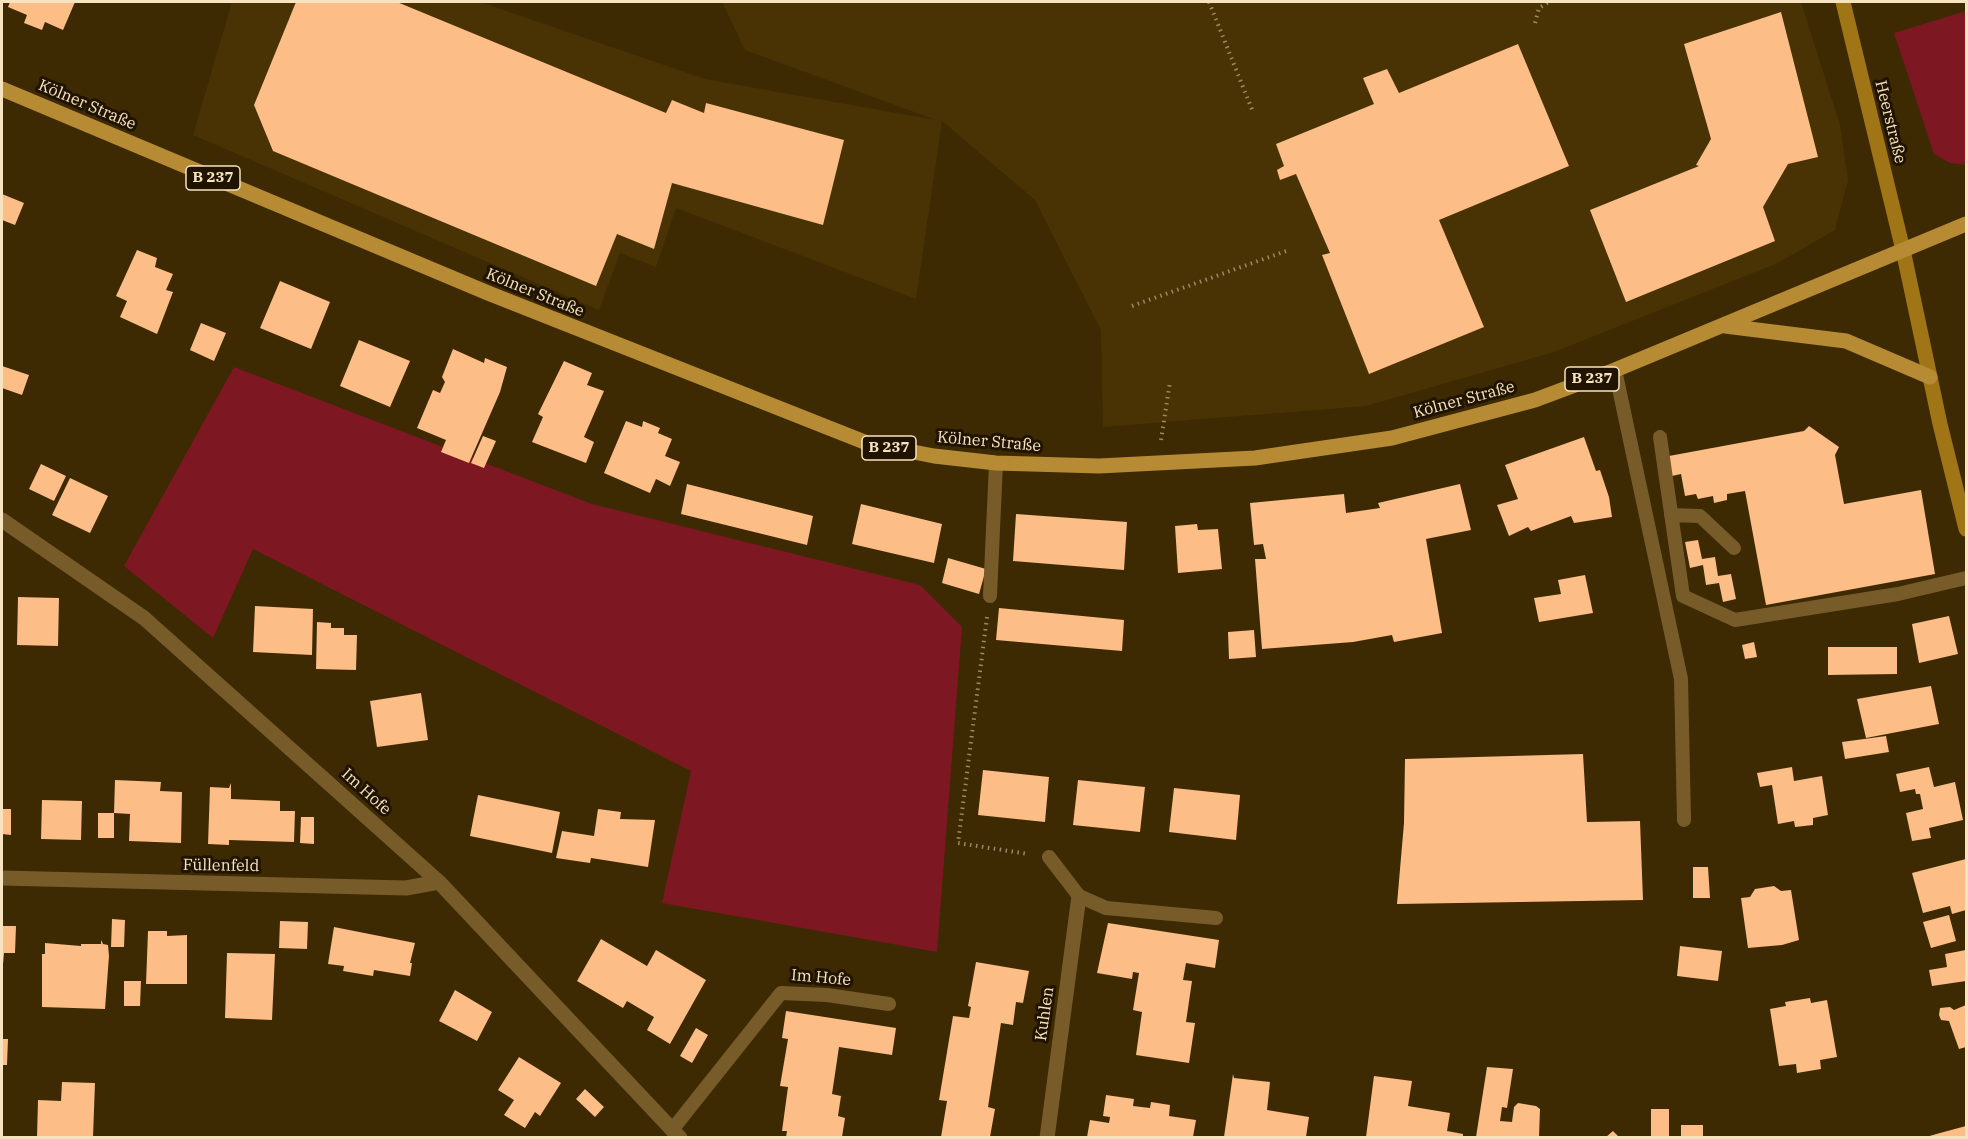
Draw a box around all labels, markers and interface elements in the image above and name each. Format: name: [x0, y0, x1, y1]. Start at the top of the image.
street label: Kölner Straße: [35, 76, 139, 134]
street label: Heerstraße: [1870, 79, 1910, 165]
road number: B 237: [186, 166, 240, 190]
street label: Kölner Straße: [483, 265, 587, 321]
road number: B 237: [1565, 367, 1619, 391]
street label: Kölner Straße: [1411, 377, 1517, 423]
street label: Kölner Straße: [936, 428, 1042, 456]
road number: B 237: [862, 436, 916, 460]
street label: Im Hofe: [337, 765, 395, 819]
street label: Füllenfeld: [183, 856, 259, 876]
street label: Im Hofe: [790, 966, 852, 990]
street label: Kuhlen: [1032, 986, 1058, 1042]

